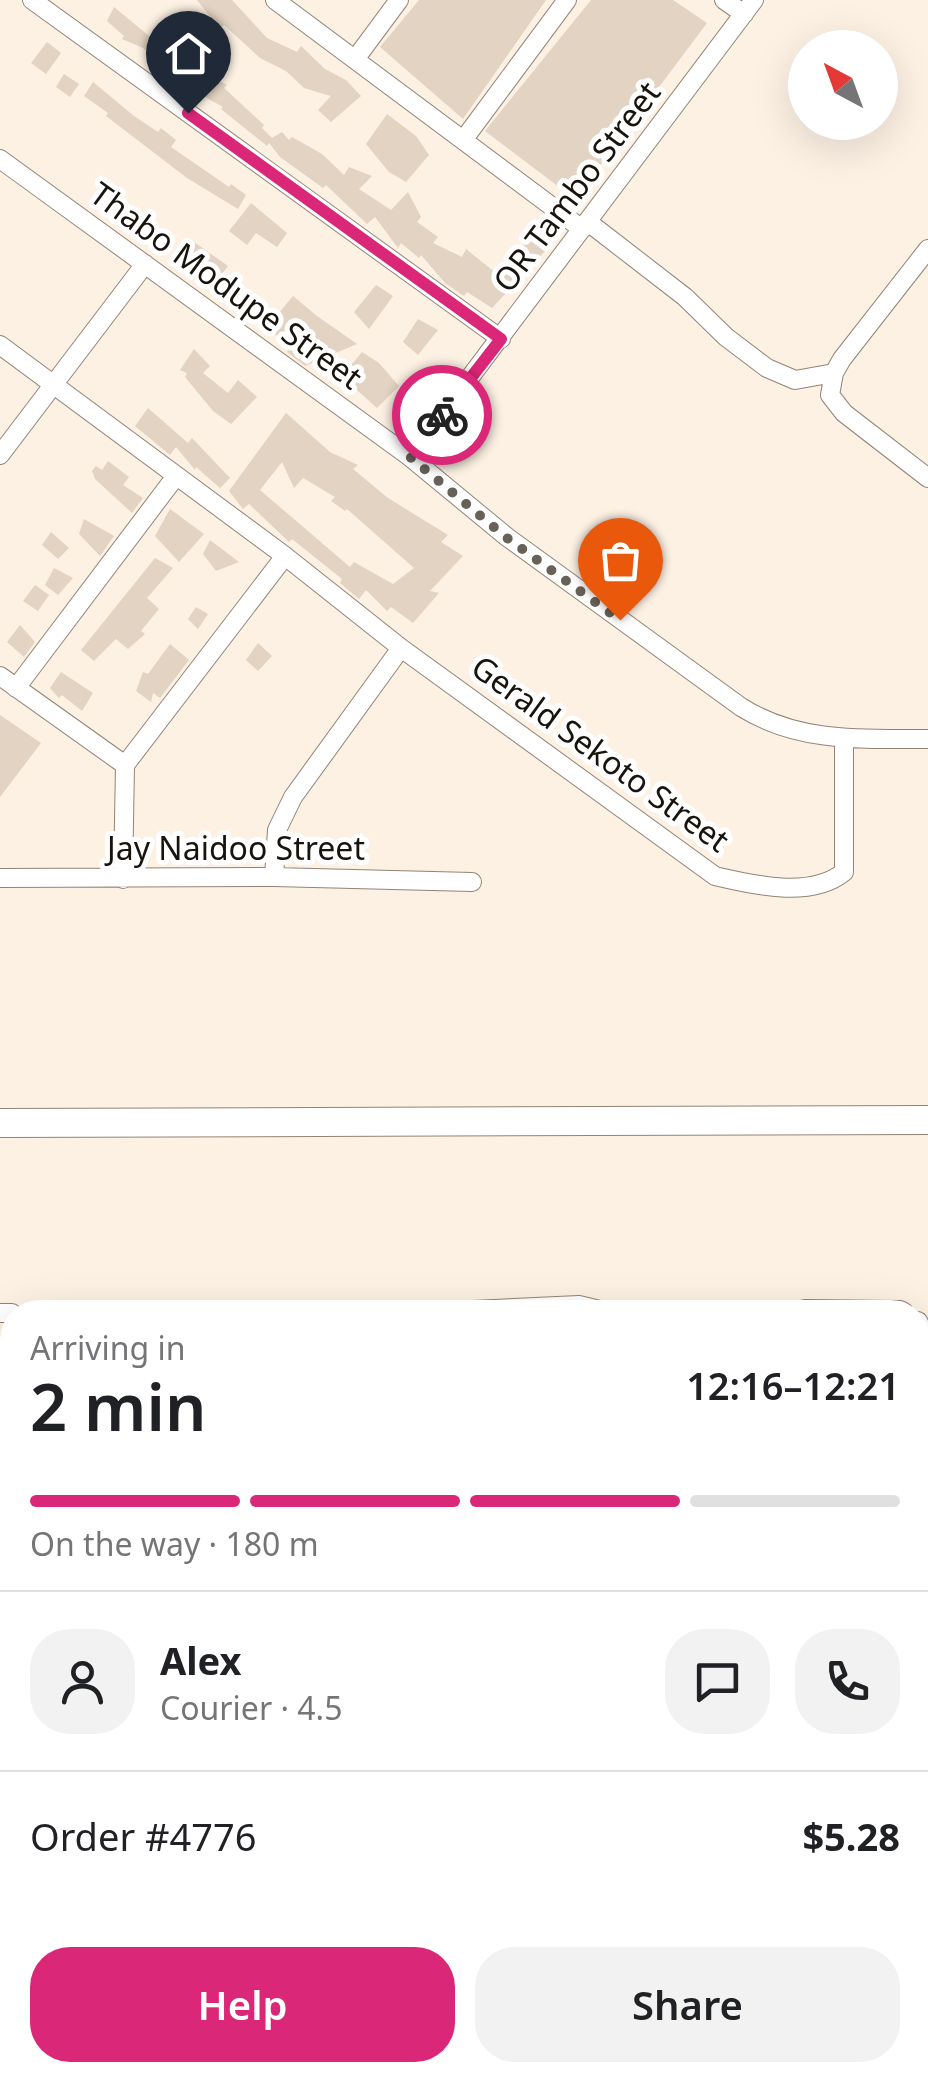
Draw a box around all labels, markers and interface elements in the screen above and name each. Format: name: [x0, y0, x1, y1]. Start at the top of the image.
pin: [146, 11, 231, 114]
icon: home: [161, 26, 216, 81]
north arrow: [788, 30, 898, 140]
map controls: [788, 30, 898, 140]
street label: OR Tambo Street: [482, 72, 669, 300]
street label: Thabo Modupe Street: [82, 172, 371, 398]
courier: [392, 365, 492, 465]
icon: bike: [415, 388, 470, 443]
pin: [578, 518, 663, 621]
icon: bag: [593, 533, 648, 588]
street label: Gerald Sekoto Street: [463, 645, 738, 861]
street label: Jay Naidoo Street: [104, 826, 365, 869]
text: Arriving in: [30, 1326, 185, 1369]
text: 12:16–12:21: [686, 1359, 900, 1411]
text: 2 min: [30, 1362, 206, 1450]
text: On the way · 180 m: [30, 1522, 319, 1565]
button: person: [30, 1629, 135, 1734]
button: chat: [665, 1629, 770, 1734]
button: phone: [795, 1629, 900, 1734]
text: Alex: [160, 1634, 242, 1686]
text: Courier · 4.5: [160, 1686, 343, 1729]
text: Order #4776: [30, 1810, 256, 1862]
text: $5.28: [802, 1810, 900, 1862]
button: Help: [30, 1947, 455, 2062]
button: Share: [475, 1947, 900, 2062]

